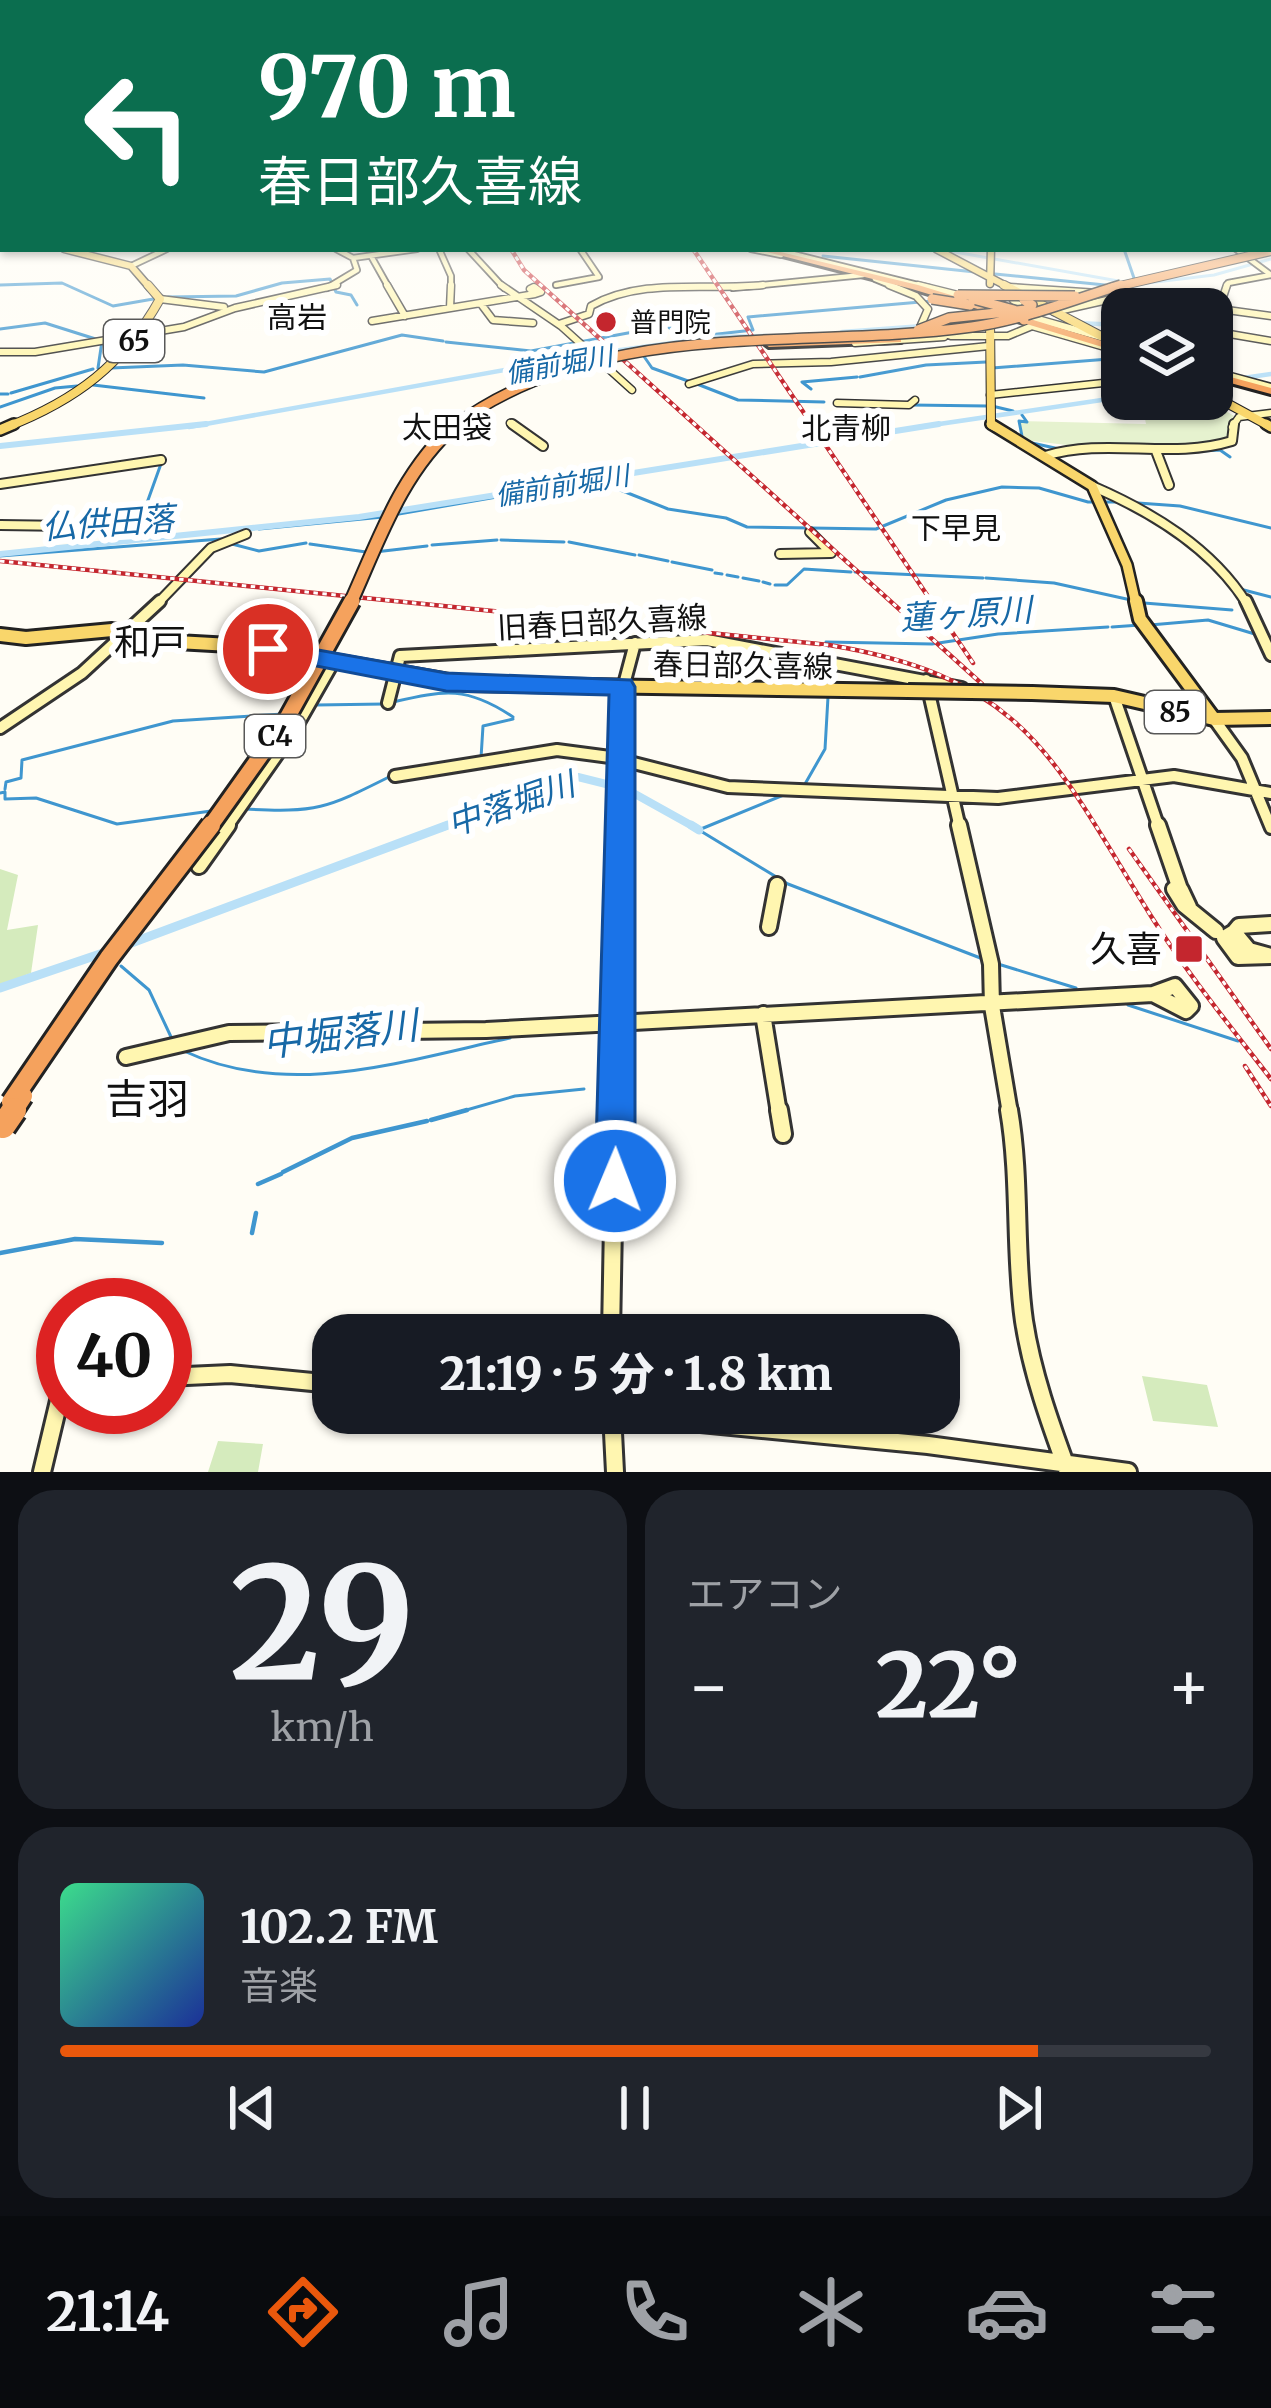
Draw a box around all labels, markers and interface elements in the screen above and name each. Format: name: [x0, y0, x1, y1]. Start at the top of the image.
text: 970 m: [258, 34, 516, 140]
icon: left: [60, 48, 216, 204]
text: 春日部久喜線: [258, 148, 582, 216]
map controls: [1101, 288, 1233, 420]
button: layers: [1101, 288, 1233, 420]
district label: 高岩: [267, 298, 327, 336]
place label: 普門院: [630, 305, 711, 339]
marker: 普門院: [593, 309, 619, 335]
road number: 65: [104, 320, 164, 362]
water label: 備前堀川: [503, 337, 618, 390]
district label: 太田袋: [402, 408, 492, 446]
district label: 北青柳: [801, 409, 891, 447]
water label: 備前前堀川: [493, 457, 634, 512]
water label: 仏供田落: [41, 498, 180, 548]
district label: 下早見: [911, 509, 1001, 547]
water label: 蓮ヶ原川: [899, 589, 1036, 639]
pin: [217, 598, 319, 700]
street label: 旧春日部久喜線: [496, 598, 708, 646]
icon: arrive: [235, 616, 301, 682]
district label: 和戸: [114, 620, 186, 665]
street label: 春日部久喜線: [653, 644, 833, 686]
road number: 85: [1145, 691, 1205, 733]
road number: C4: [245, 715, 305, 757]
water label: 中落堀川: [442, 762, 583, 845]
place label: 久喜: [1090, 927, 1162, 972]
marker: 久喜: [1173, 933, 1205, 965]
water label: 中堀落川: [260, 1000, 424, 1068]
district label: 吉羽: [105, 1073, 189, 1125]
position arrow: [552, 1118, 678, 1244]
speed limit sign: 40: [36, 1278, 192, 1434]
text: 21:19 · 5 分 · 1.8 km: [440, 1346, 832, 1402]
text: 29: [230, 1526, 415, 1723]
text: エアコン: [687, 1570, 843, 1619]
text: 22°: [875, 1629, 1022, 1743]
text: −: [687, 1645, 731, 1728]
text: +: [1167, 1645, 1211, 1728]
text: km/h: [271, 1703, 374, 1752]
text: 102.2 FM: [240, 1899, 438, 1955]
text: 音楽: [240, 1962, 318, 2011]
icon: previous: [219, 2075, 285, 2141]
icon: pause: [602, 2075, 668, 2141]
icon: next: [986, 2075, 1052, 2141]
icon: directions: [261, 2270, 345, 2354]
icon: music: [437, 2270, 521, 2354]
icon: phone: [613, 2270, 697, 2354]
icon: climate: [789, 2270, 873, 2354]
icon: car: [965, 2270, 1049, 2354]
icon: filters: [1141, 2270, 1225, 2354]
text: 21:14: [46, 2278, 169, 2346]

